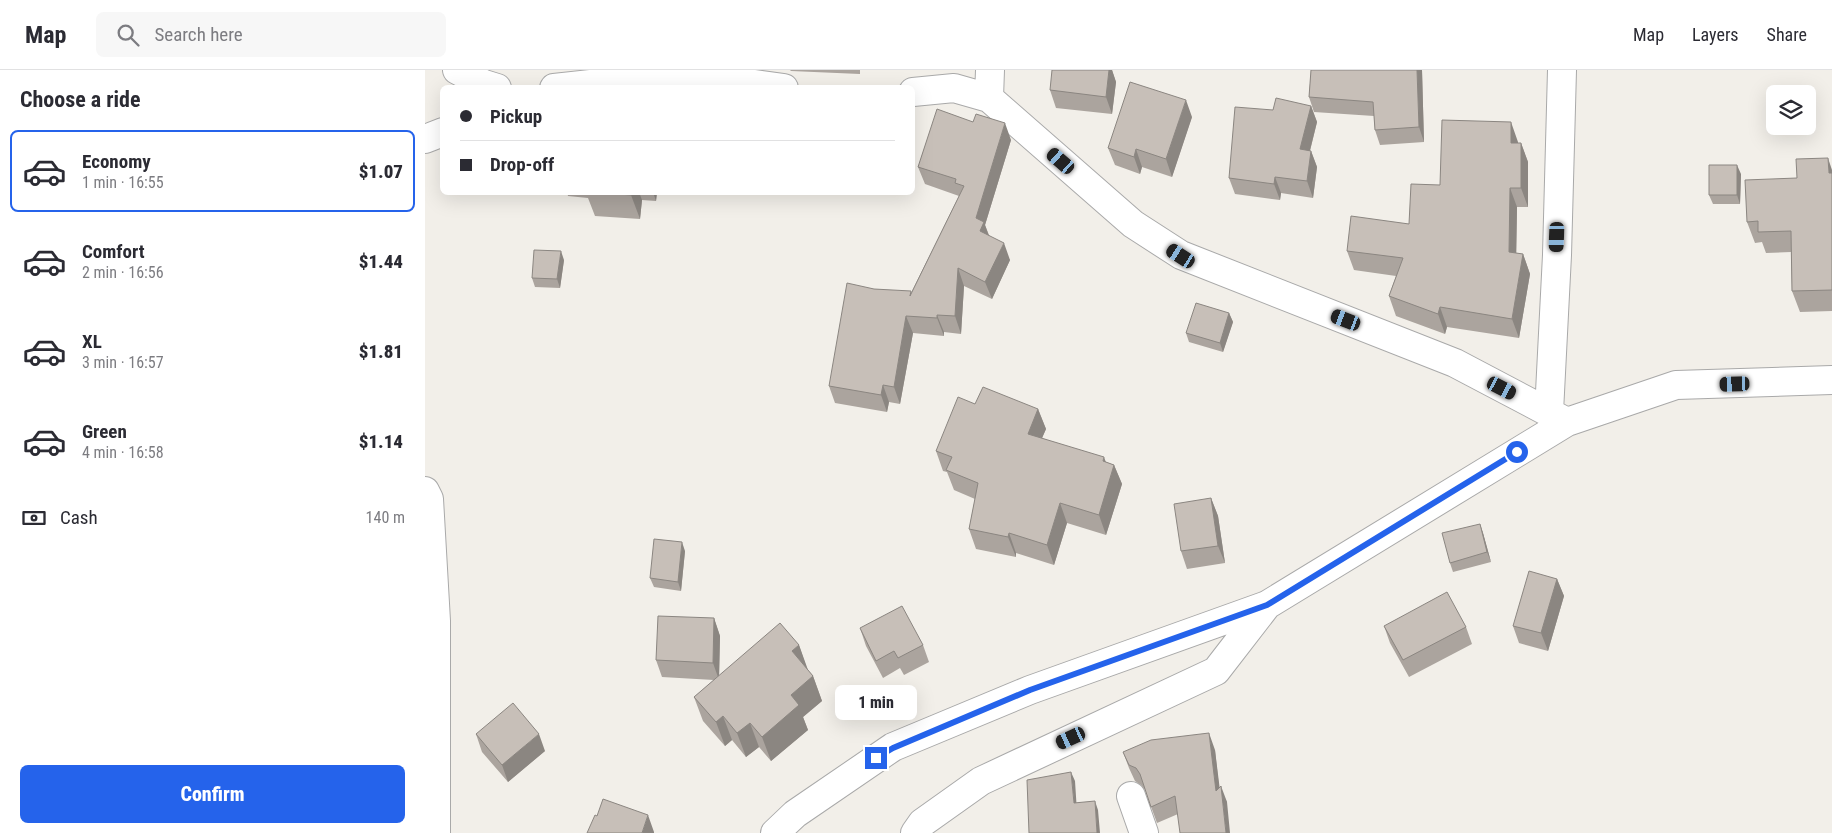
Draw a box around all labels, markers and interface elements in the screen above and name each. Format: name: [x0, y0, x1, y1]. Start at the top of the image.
search box: [96, 12, 446, 57]
text: Map: [25, 21, 66, 49]
icon: search: [114, 21, 142, 49]
text: Search here: [154, 23, 243, 46]
text: Map: [1633, 24, 1664, 45]
text: Layers: [1692, 24, 1739, 45]
text: Share: [1767, 24, 1807, 45]
map controls: [1766, 85, 1816, 135]
button: layers: [1766, 85, 1816, 135]
text: Choose a ride: [20, 87, 141, 112]
text: Pickup: [490, 105, 542, 128]
car: [1044, 145, 1077, 177]
icon: car: [22, 149, 67, 194]
text: Economy: [82, 150, 151, 173]
text: Drop-off: [490, 153, 554, 176]
text: $1.07: [359, 160, 403, 183]
text: 1 min · 16:55: [82, 173, 164, 192]
car: [1548, 222, 1565, 252]
icon: car: [22, 239, 67, 284]
text: Comfort: [82, 240, 145, 263]
car: [1164, 242, 1197, 270]
text: $1.44: [359, 250, 403, 273]
text: 2 min · 16:56: [82, 263, 164, 282]
car: [1329, 308, 1362, 332]
icon: car: [22, 329, 67, 374]
text: XL: [82, 330, 102, 353]
text: $1.81: [359, 340, 403, 363]
text: 3 min · 16:57: [82, 353, 164, 372]
car: [1485, 375, 1518, 401]
car: [1719, 376, 1750, 392]
icon: car: [22, 419, 67, 464]
text: Green: [82, 420, 127, 443]
text: $1.14: [359, 430, 403, 453]
route start: [1506, 441, 1528, 463]
text: 4 min · 16:58: [82, 443, 164, 462]
icon: cash: [20, 504, 48, 532]
text: Cash: [60, 506, 98, 529]
text: 140 m: [366, 508, 405, 527]
callout: 1 min: [835, 686, 917, 720]
text: 1 min: [858, 693, 894, 712]
car: [1054, 725, 1087, 751]
route end: [865, 747, 887, 769]
button: Confirm: [20, 765, 405, 823]

